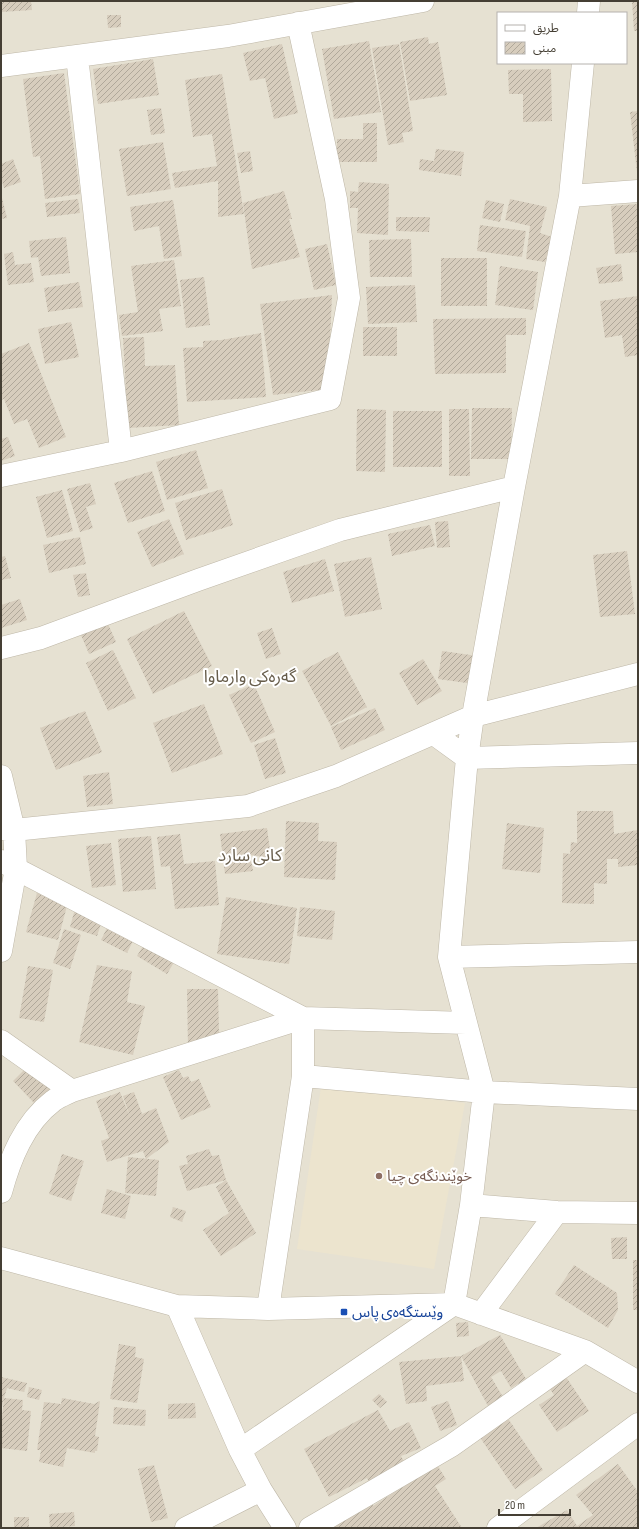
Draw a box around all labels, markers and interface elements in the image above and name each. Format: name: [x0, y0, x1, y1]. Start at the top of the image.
legend: [497, 12, 627, 64]
text: طريق: [533, 21, 559, 36]
text: مبنى: [533, 41, 556, 56]
district label: گەرەکی وارماوا: [204, 667, 297, 687]
district label: کانی سارد: [218, 846, 283, 866]
place label: خوێندنگەی چیا: [387, 1167, 472, 1186]
marker: خوێندنگەی چیا: [374, 1171, 384, 1181]
place label: وێستگەەی پاس: [352, 1303, 443, 1322]
marker: وێستگەەی پاس: [339, 1307, 349, 1317]
scale bar: [499, 1491, 570, 1517]
text: 20 m: [505, 1498, 525, 1513]

